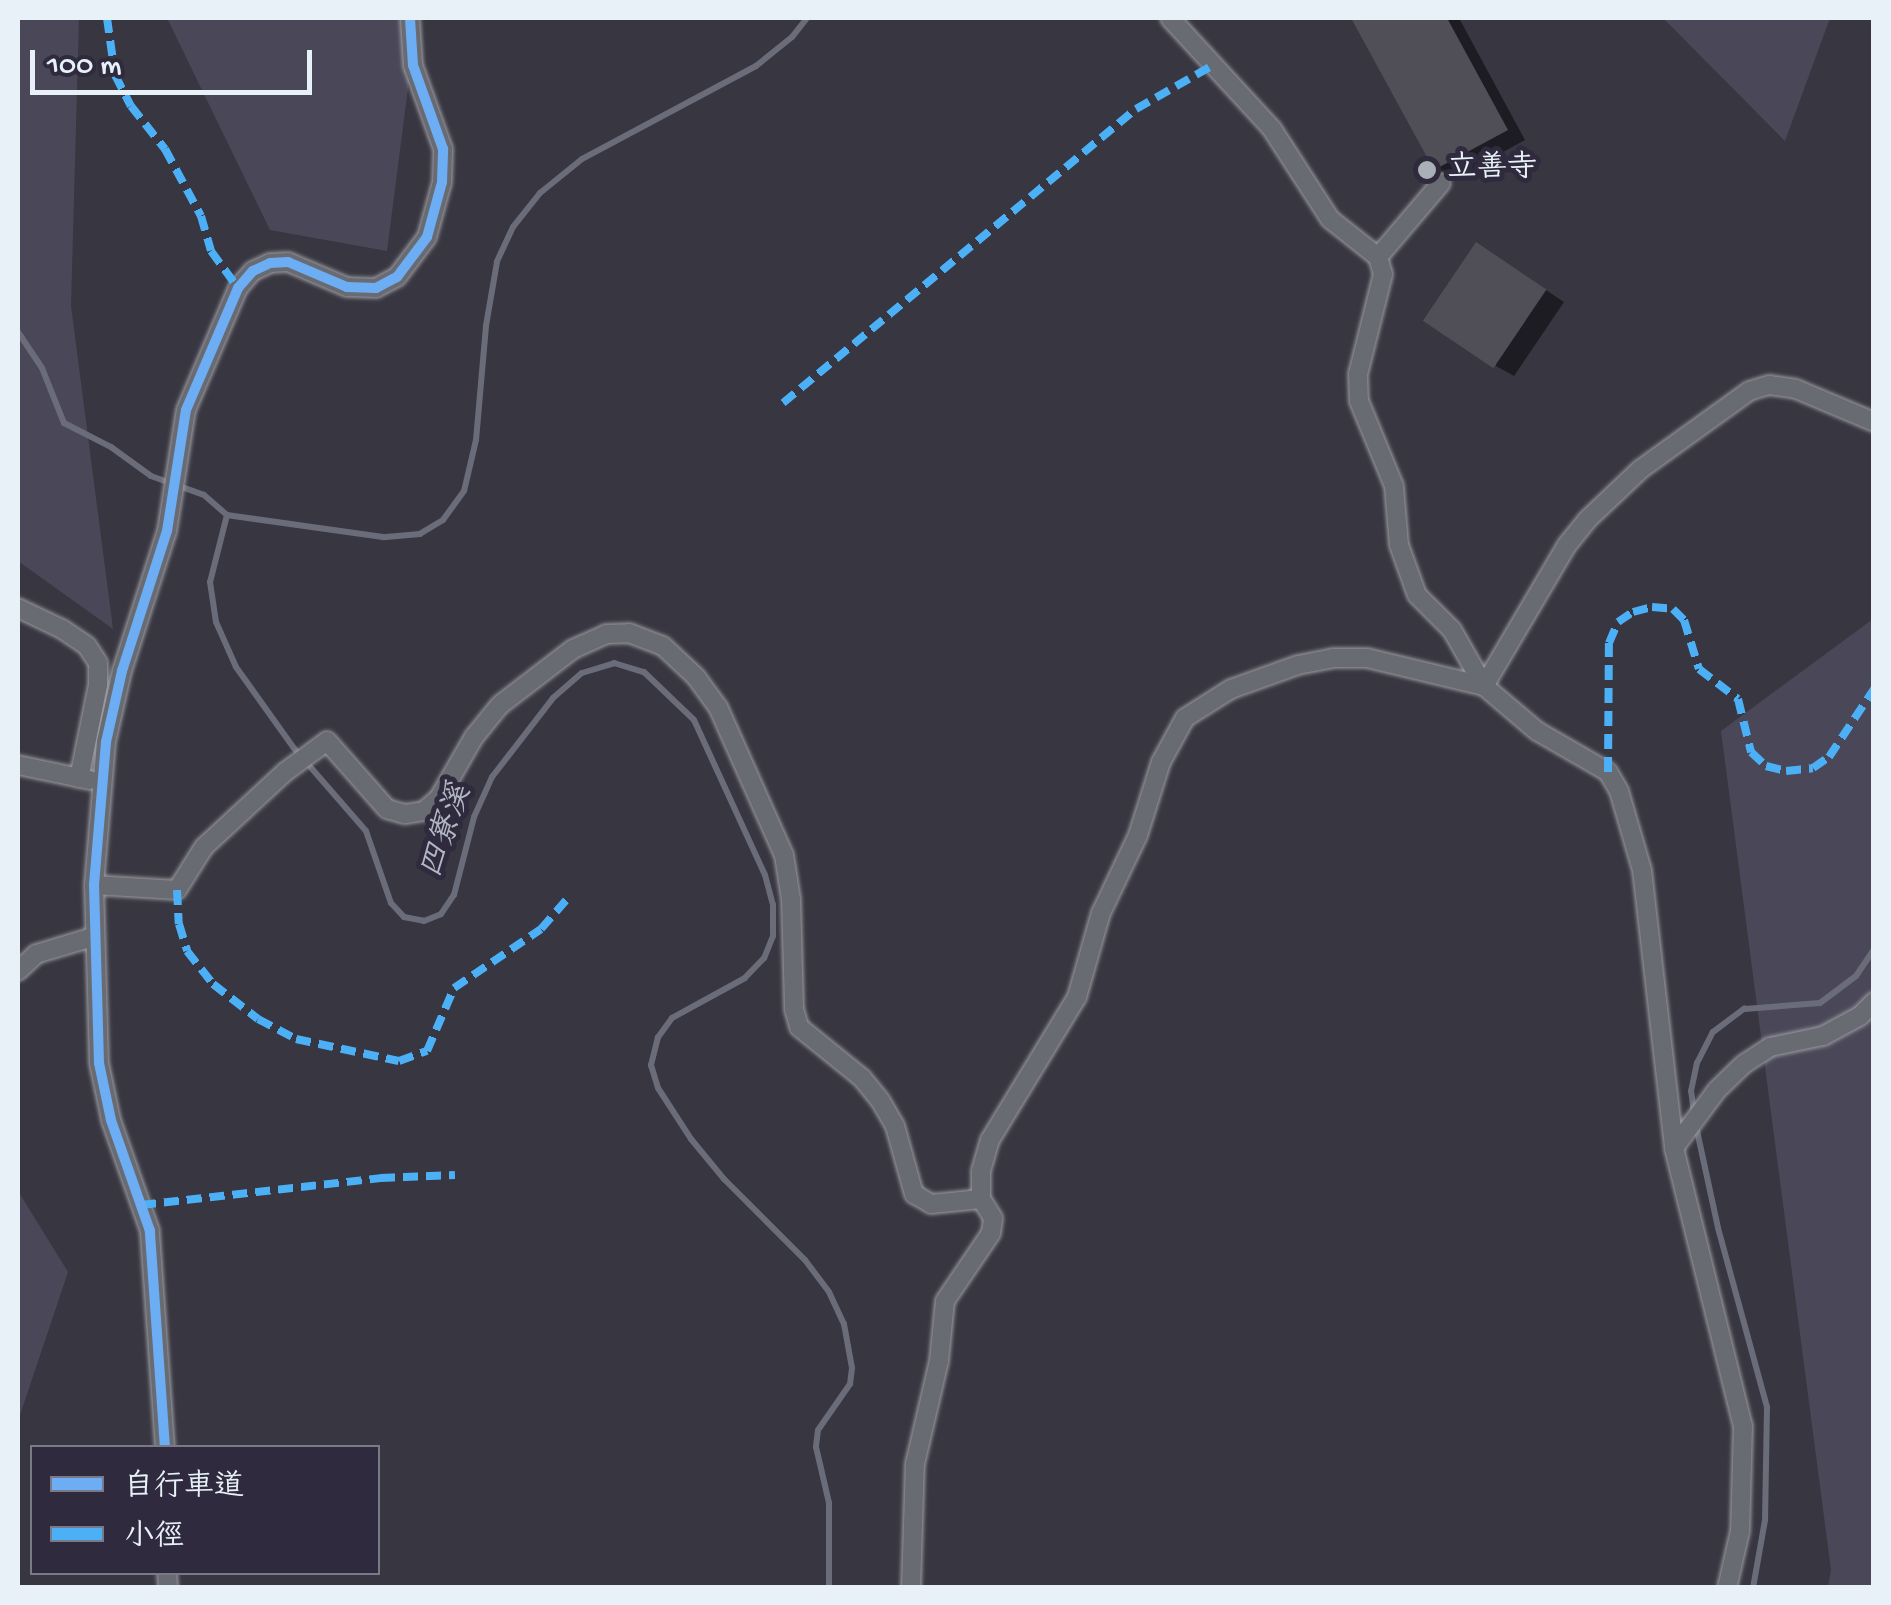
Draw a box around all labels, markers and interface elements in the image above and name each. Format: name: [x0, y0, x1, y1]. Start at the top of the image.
scale bar: [35, 30, 318, 92]
text: 100 m: [47, 50, 122, 85]
place label: 立善寺: [1447, 152, 1537, 188]
marker: 立善寺: [1416, 159, 1438, 181]
water label: 四寮溪: [414, 780, 482, 884]
legend: [30, 1445, 380, 1575]
text: 自行車道: [124, 1471, 244, 1506]
text: 小徑: [124, 1521, 184, 1556]

